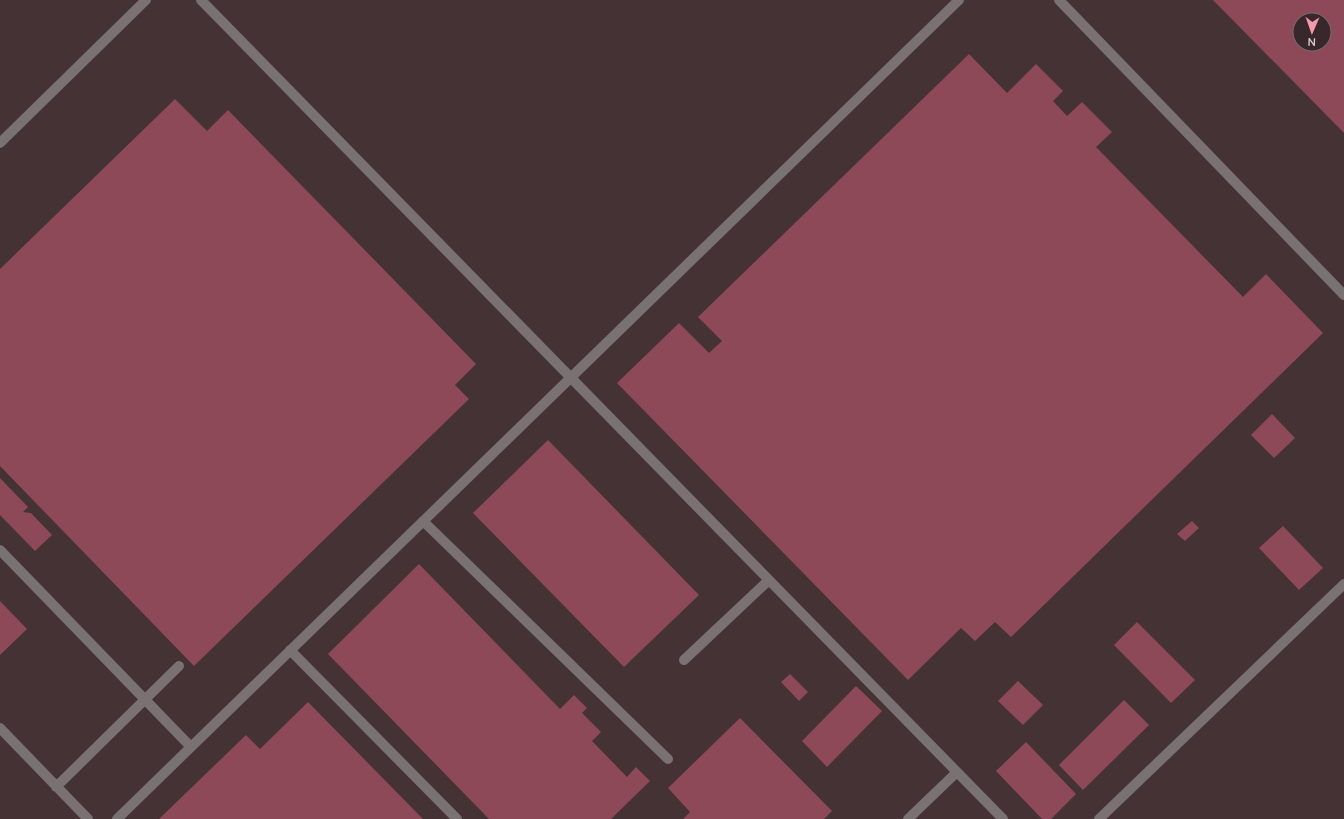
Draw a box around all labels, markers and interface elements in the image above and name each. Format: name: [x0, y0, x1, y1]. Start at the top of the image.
north arrow: [1292, 12, 1332, 52]
text: N: [1307, 34, 1316, 49]

